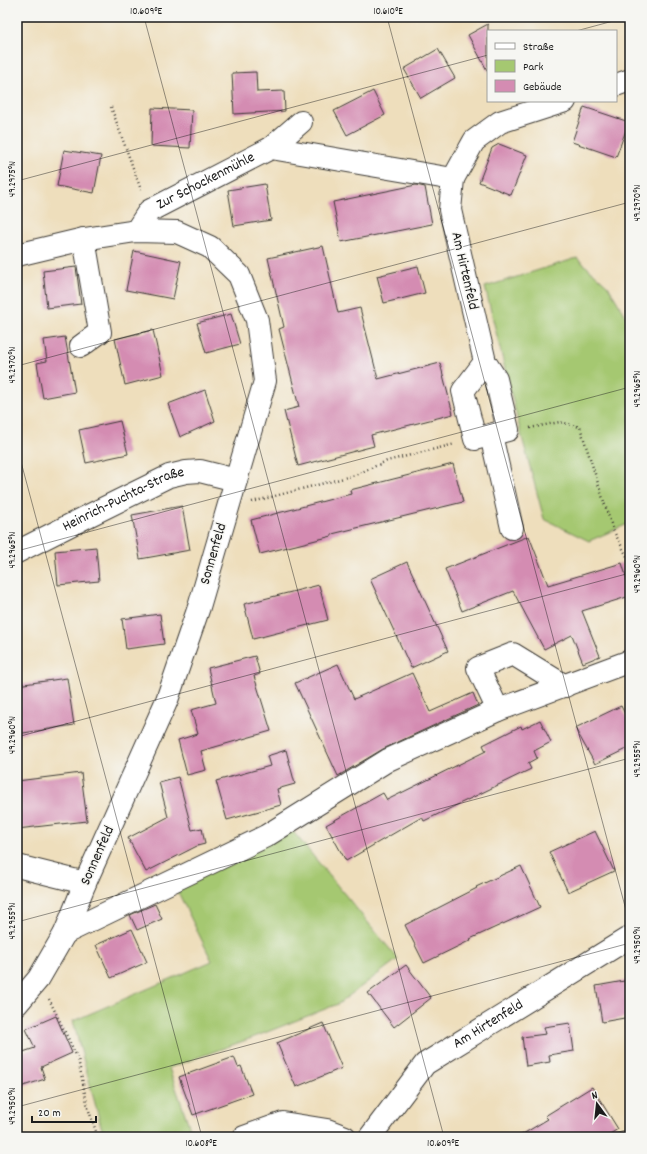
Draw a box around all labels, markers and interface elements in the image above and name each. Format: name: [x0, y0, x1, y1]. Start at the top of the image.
text: 10.609°E: [130, 5, 162, 19]
text: 10.610°E: [373, 5, 403, 19]
legend: [487, 30, 617, 102]
text: Straße: [523, 39, 554, 56]
text: Park: [523, 59, 544, 76]
text: Gebäude: [523, 79, 562, 96]
street label: Zur Schockenmühle: [153, 147, 259, 216]
text: 49.2975°N: [6, 161, 20, 197]
text: 49.2970°N: [631, 185, 645, 221]
street label: Am Hirtenfeld: [444, 230, 484, 312]
text: 49.2970°N: [6, 347, 20, 383]
text: 49.2965°N: [631, 370, 645, 408]
street label: Heinrich-Puchta-Straße: [59, 462, 187, 538]
street label: Sonnenfeld: [195, 521, 233, 587]
text: 49.2965°N: [6, 531, 20, 569]
text: 49.2960°N: [631, 555, 645, 593]
text: 49.2960°N: [6, 716, 20, 754]
text: 49.2955°N: [631, 741, 645, 777]
street label: Sonnenfeld: [75, 823, 121, 889]
text: 49.2955°N: [6, 903, 20, 939]
text: 49.2950°N: [631, 926, 645, 964]
street label: Am Hirtenfeld: [449, 994, 528, 1055]
north arrow: [577, 1084, 617, 1124]
text: 49.2950°N: [6, 1087, 20, 1125]
text: N: [590, 1088, 600, 1105]
scale bar: [32, 1098, 96, 1124]
text: 20 m: [38, 1105, 61, 1122]
text: 10.608°E: [185, 1137, 217, 1151]
text: 10.609°E: [427, 1137, 459, 1151]

